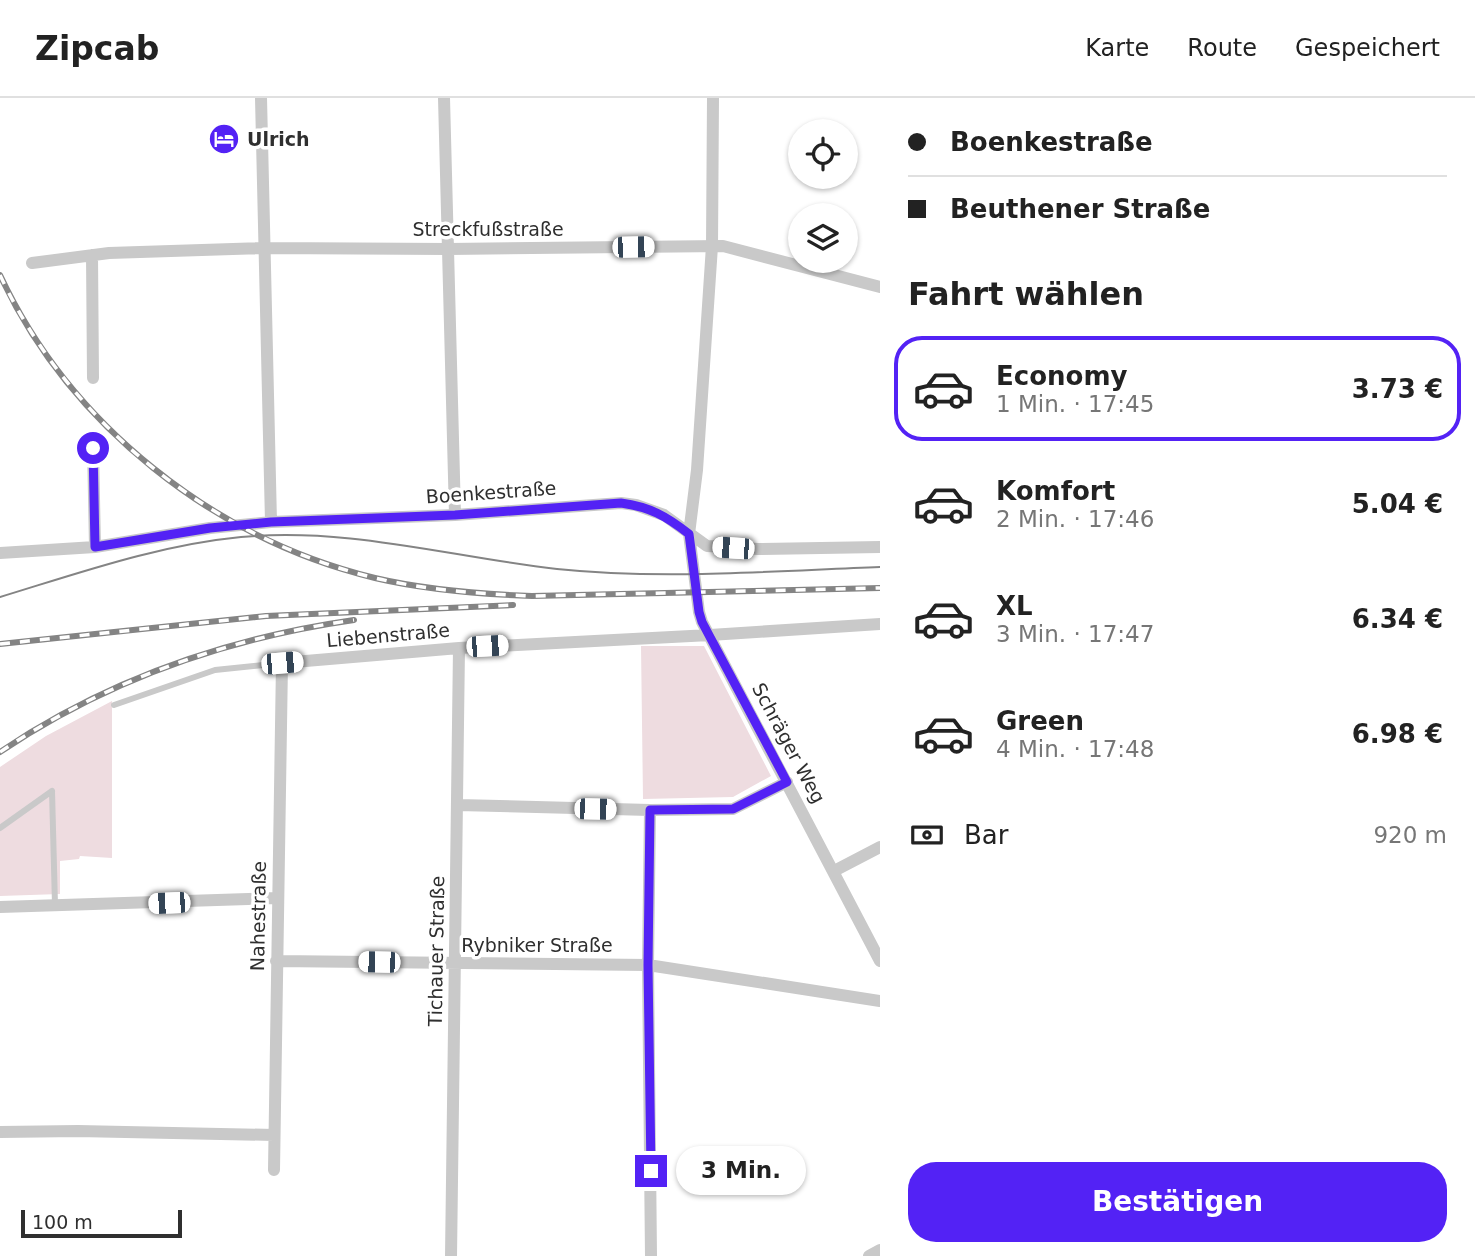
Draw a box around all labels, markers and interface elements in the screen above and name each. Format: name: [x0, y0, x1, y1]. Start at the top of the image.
text: Zipcab: [35, 29, 159, 68]
text: Karte: [1085, 34, 1149, 62]
text: Route: [1187, 34, 1257, 62]
text: Gespeichert: [1295, 34, 1440, 62]
map controls: [788, 119, 858, 273]
button: locate: [788, 119, 858, 189]
hotel icon: Ulrich: [207, 122, 241, 156]
text: Boenkestraße: [950, 127, 1153, 157]
place label: Ulrich: [247, 128, 310, 150]
text: Beuthener Straße: [950, 194, 1210, 224]
button: layers: [788, 203, 858, 273]
street label: Streckfußstraße: [412, 218, 564, 240]
car: [612, 236, 655, 258]
text: Fahrt wählen: [908, 275, 1144, 313]
icon: car: [912, 357, 975, 420]
text: Economy: [996, 361, 1127, 391]
text: 3.73 €: [1352, 374, 1443, 404]
text: 1 Min. · 17:45: [996, 391, 1154, 417]
route start: [77, 432, 109, 464]
icon: car: [912, 472, 975, 535]
street label: Boenkestraße: [425, 476, 557, 508]
text: Komfort: [996, 476, 1115, 506]
text: 5.04 €: [1352, 489, 1443, 519]
text: 2 Min. · 17:46: [996, 506, 1154, 532]
car: [712, 536, 755, 560]
icon: car: [912, 587, 975, 650]
text: XL: [996, 591, 1033, 621]
text: 6.34 €: [1352, 604, 1443, 634]
street label: Liebenstraße: [325, 619, 451, 651]
text: 3 Min. · 17:47: [996, 621, 1154, 647]
car: [466, 634, 509, 658]
car: [261, 651, 304, 675]
street label: Schräger Weg: [748, 679, 830, 807]
icon: car: [912, 702, 975, 765]
text: Green: [996, 706, 1084, 736]
text: 6.98 €: [1352, 719, 1443, 749]
text: 4 Min. · 17:48: [996, 736, 1154, 762]
car: [574, 798, 617, 820]
icon: cash: [908, 816, 946, 854]
text: Bar: [964, 820, 1008, 850]
text: 920 m: [1373, 822, 1447, 848]
street label: Nahestraße: [246, 861, 270, 971]
street label: Tichauer Straße: [424, 875, 448, 1028]
car: [148, 892, 191, 914]
street label: Rybniker Straße: [461, 934, 613, 956]
car: [358, 951, 401, 973]
callout: 3 Min.: [676, 1146, 805, 1196]
route end: [635, 1155, 667, 1187]
text: 3 Min.: [701, 1157, 781, 1183]
button: Bestätigen: [908, 1162, 1447, 1242]
scale bar: [21, 1207, 182, 1239]
text: 100 m: [32, 1211, 93, 1233]

